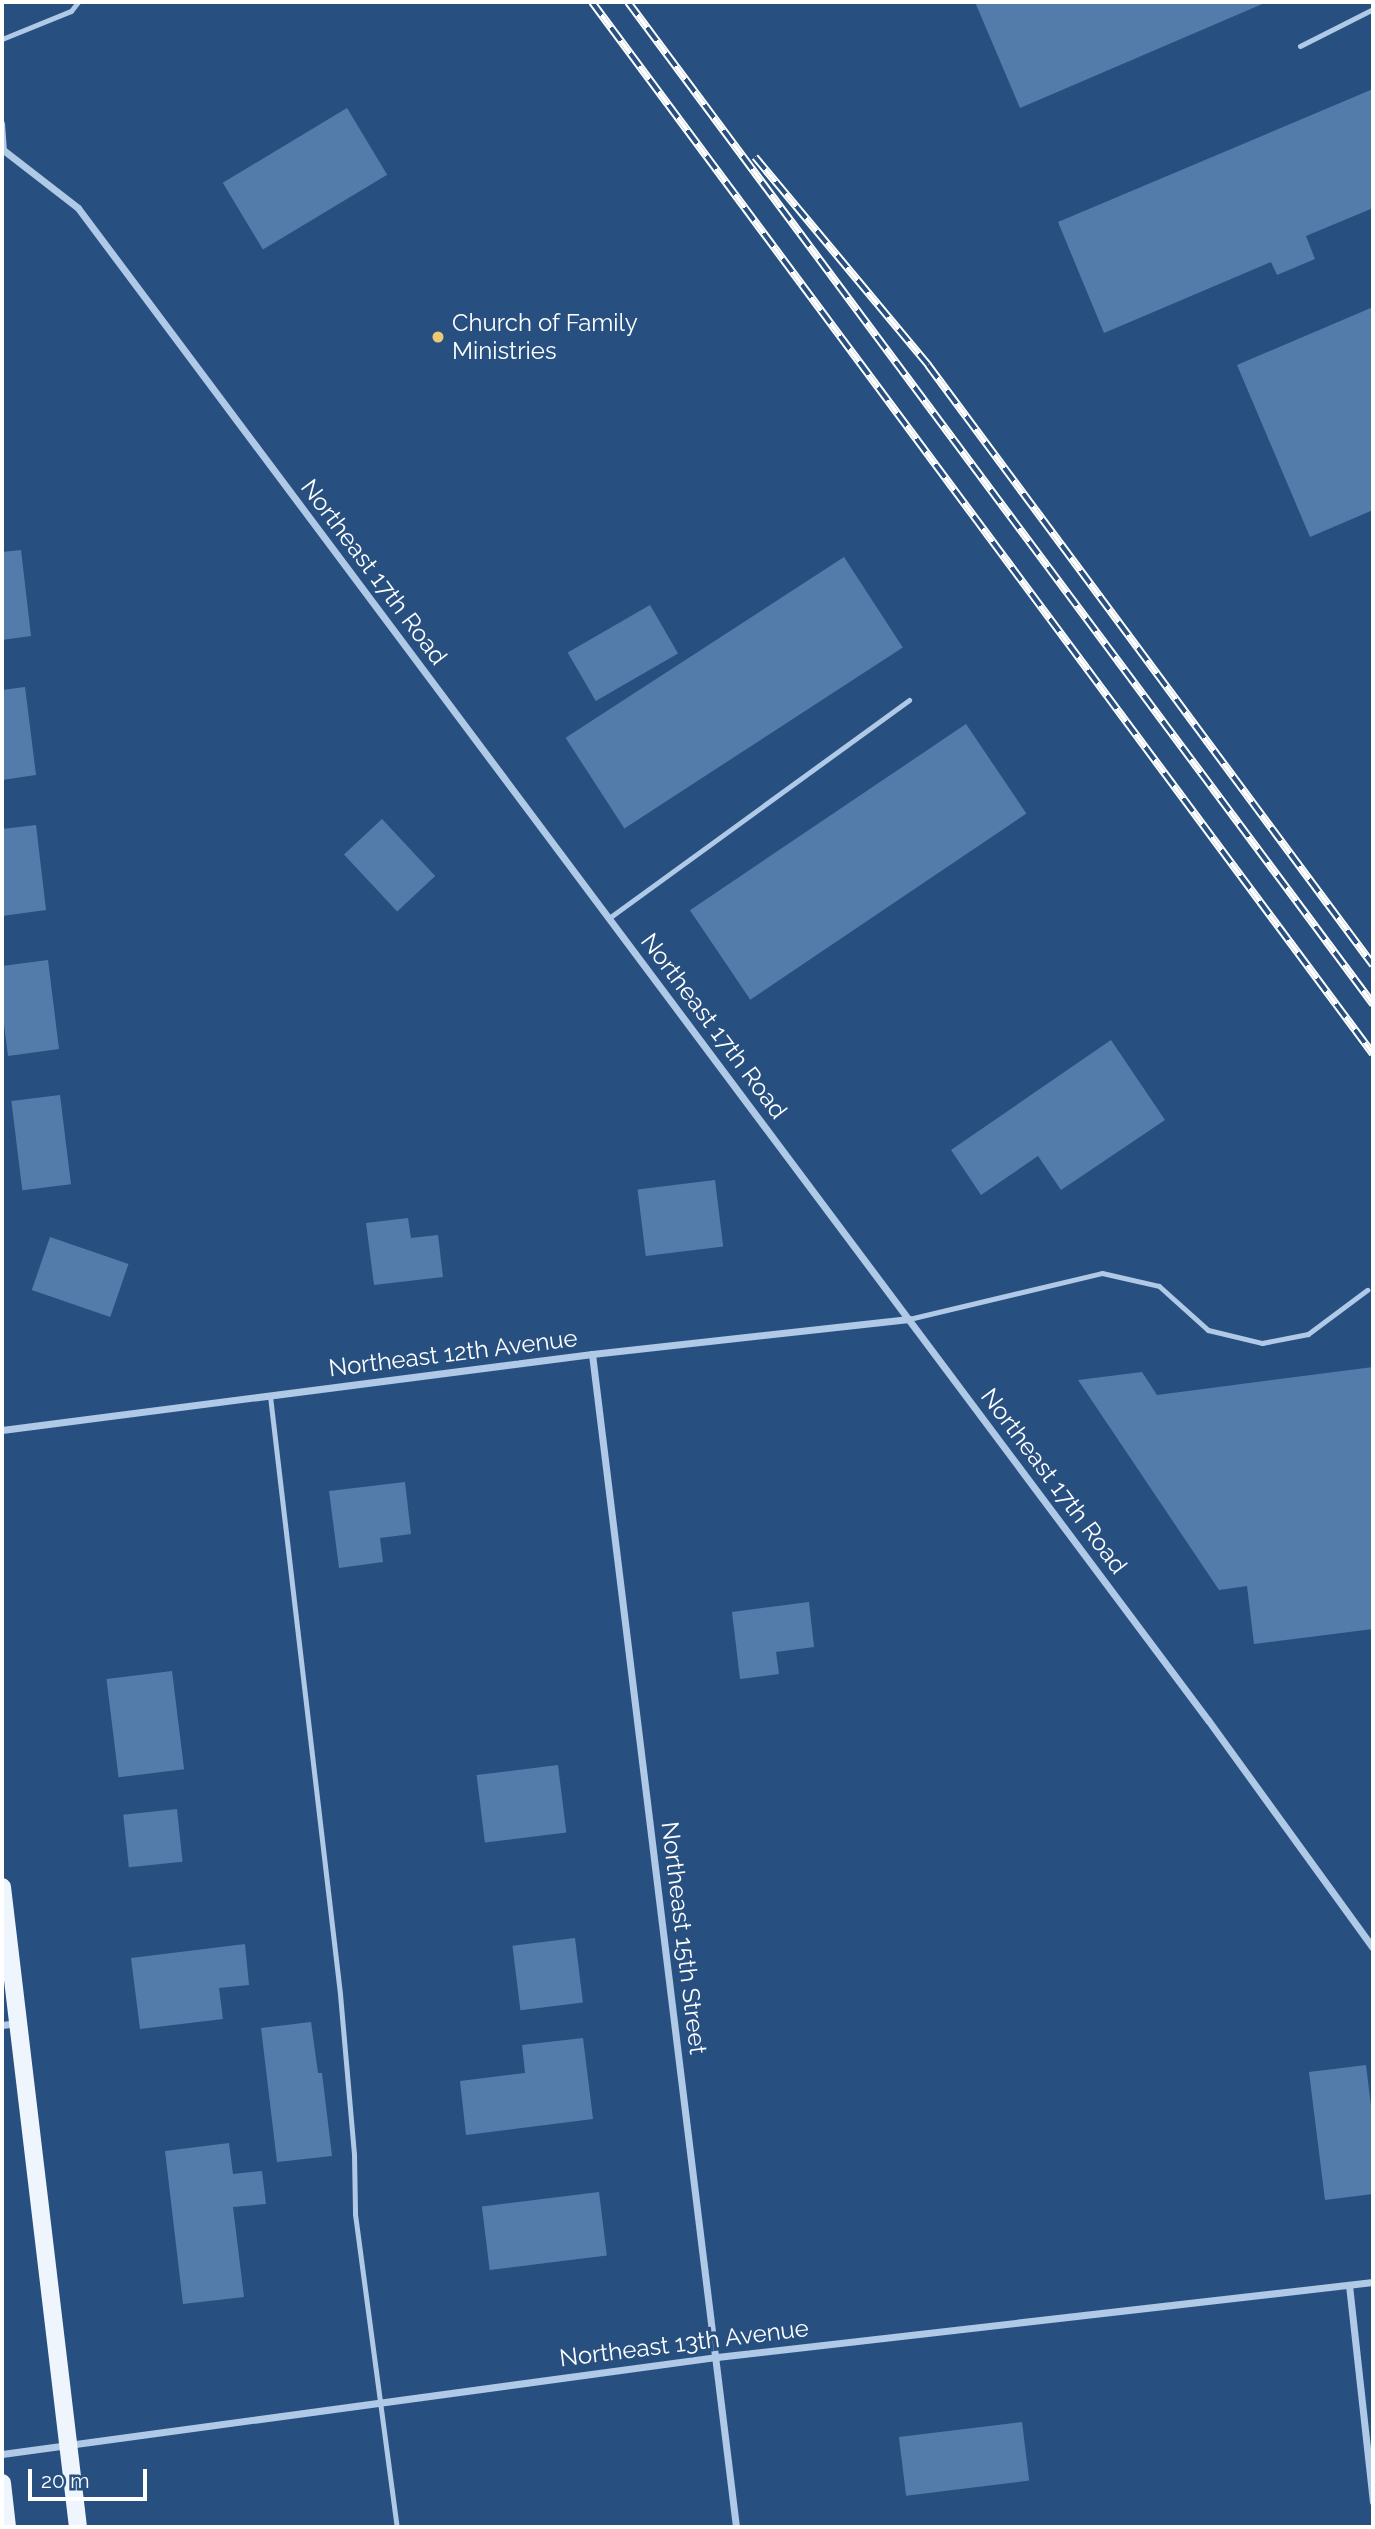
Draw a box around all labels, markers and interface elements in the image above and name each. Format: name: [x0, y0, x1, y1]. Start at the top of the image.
place label: Church of Family Ministries: [452, 309, 638, 365]
marker: Church of Family Ministries: [430, 329, 446, 345]
street label: Northeast 17th Road: [295, 474, 453, 670]
street label: Northeast 17th Road: [635, 928, 793, 1124]
street label: Northeast 12th Avenue: [327, 1323, 579, 1383]
street label: Northeast 17th Road: [975, 1383, 1133, 1579]
street label: Northeast 15th Street: [655, 1820, 713, 2056]
street label: Northeast 13th Avenue: [557, 2313, 811, 2373]
scale bar: [32, 2456, 150, 2500]
text: 20 m: [41, 2468, 89, 2493]

